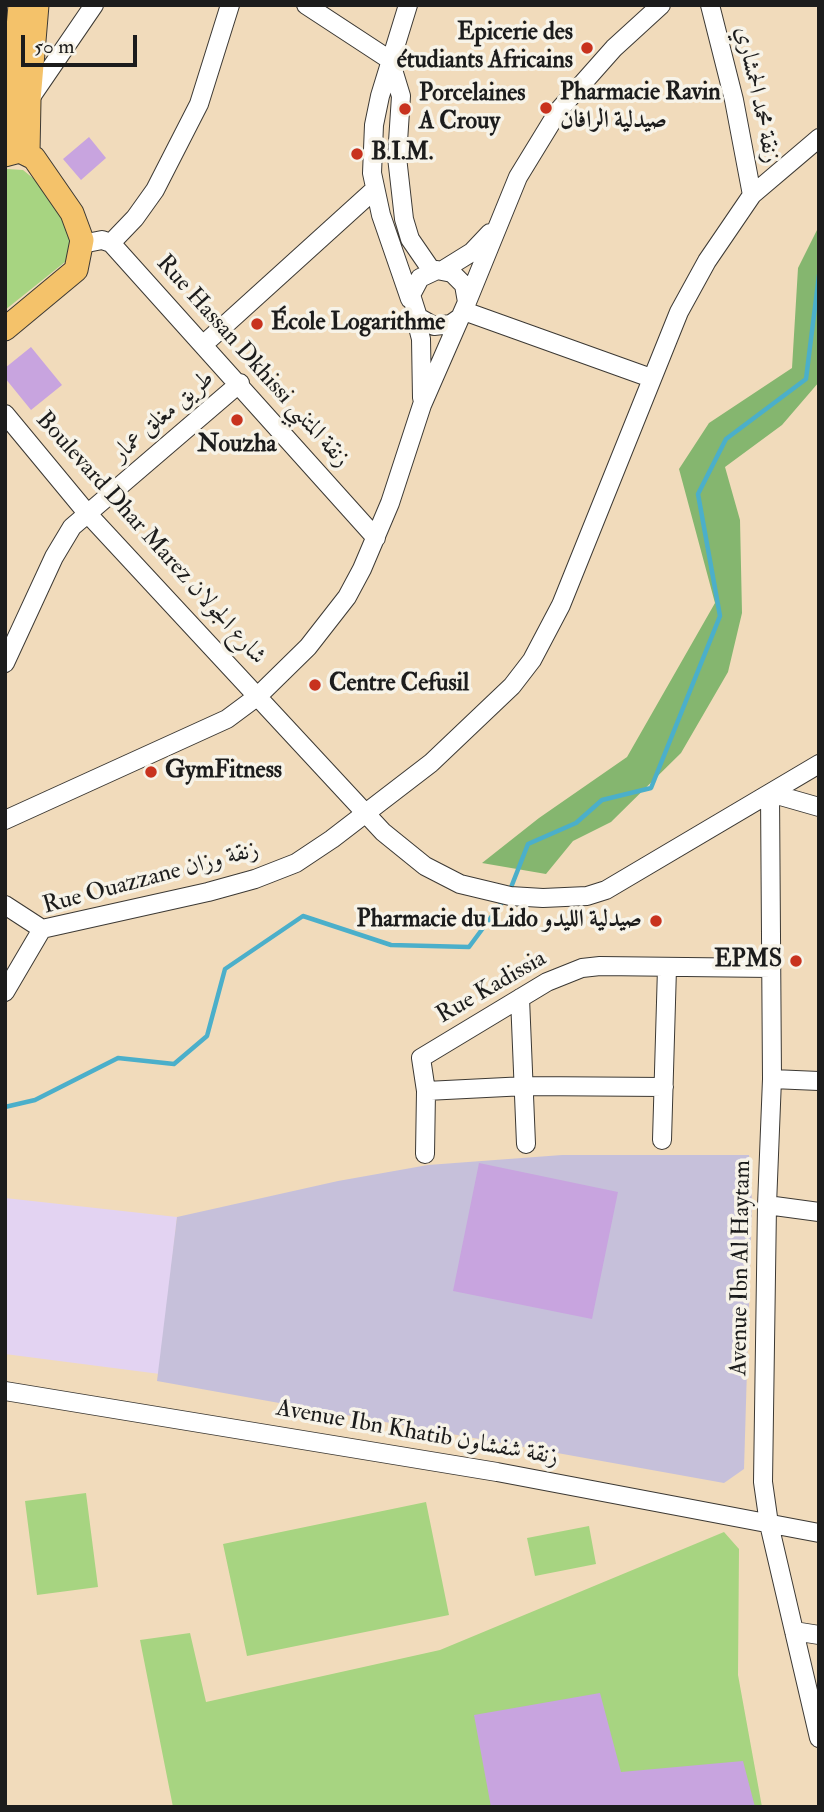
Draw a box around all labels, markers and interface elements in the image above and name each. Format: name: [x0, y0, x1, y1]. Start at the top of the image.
place label: Epicerie des étudiants Africains: [397, 20, 573, 76]
scale bar: [24, 21, 140, 65]
street label: زنقة محمد الحمشاري: [727, 24, 785, 166]
text: 50 m: [34, 33, 75, 60]
marker: Epicerie des étudiants Africains: [579, 40, 595, 56]
place label: Pharmacie Ravin صيدلية الرافان: [560, 80, 721, 136]
place label: Porcelaines A Crouy: [419, 81, 526, 137]
marker: Pharmacie Ravin صيدلية الرافان: [538, 100, 554, 116]
marker: Porcelaines A Crouy: [397, 101, 413, 117]
place label: B.I.M.: [371, 140, 433, 168]
marker: B.I.M.: [349, 146, 365, 162]
street label: Rue Hassan Dkhissi زنقة المتنبي: [149, 250, 355, 474]
place label: École Logarithme: [271, 310, 445, 338]
marker: École Logarithme: [249, 316, 265, 332]
street label: طريق مغلق عمار: [107, 365, 221, 469]
street label: Boulevard Dhar Marez شارع الجولان: [29, 407, 271, 671]
marker: Nouzha: [229, 412, 245, 428]
place label: Nouzha: [198, 432, 276, 460]
place label: Centre Cefusil: [329, 671, 469, 699]
marker: Centre Cefusil: [307, 677, 323, 693]
place label: GymFitness: [165, 758, 282, 786]
marker: GymFitness: [143, 764, 159, 780]
street label: Rue Ouazzane زنقة وزان: [40, 836, 262, 922]
place label: Pharmacie du Lido صيدلية الليدو: [357, 907, 642, 935]
marker: Pharmacie du Lido صيدلية الليدو: [648, 913, 664, 929]
street label: Rue Kadissia: [432, 945, 552, 1031]
place label: EPMS: [714, 947, 782, 975]
marker: EPMS: [788, 953, 804, 969]
street label: Avenue Ibn Al Haytam: [726, 1160, 758, 1376]
street label: Avenue Ibn Khatib زنقة شفشاون: [274, 1395, 560, 1473]

